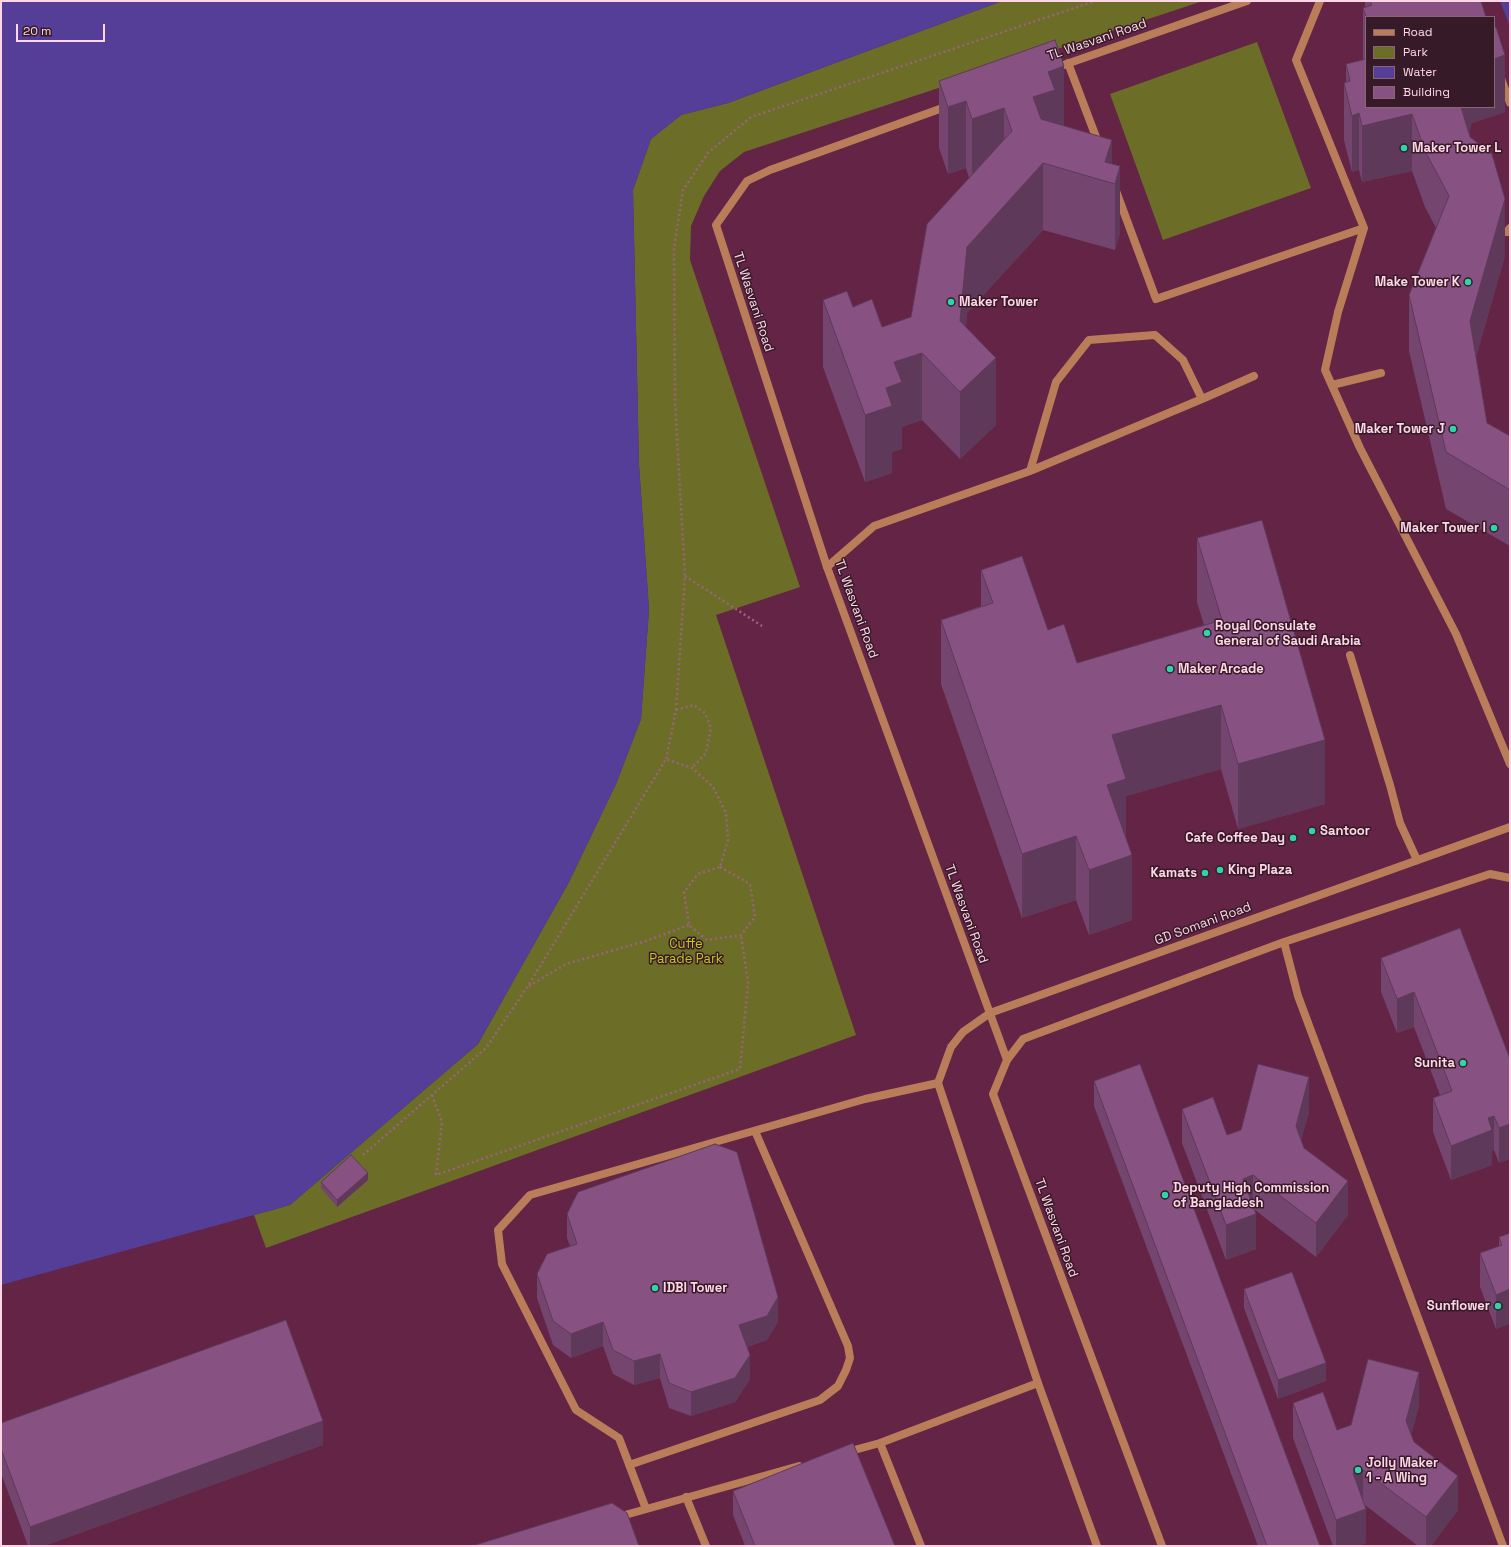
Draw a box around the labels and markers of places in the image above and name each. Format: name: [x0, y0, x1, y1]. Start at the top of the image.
place label: Maker Tower L: [1412, 140, 1501, 156]
marker: Maker Tower L: [1399, 143, 1409, 153]
place label: Make Tower K: [1375, 274, 1460, 290]
marker: Make Tower K: [1463, 277, 1473, 287]
place label: Maker Tower: [959, 294, 1038, 310]
marker: Maker Tower: [946, 297, 956, 307]
place label: Maker Tower J: [1355, 421, 1445, 437]
marker: Maker Tower J: [1448, 424, 1458, 434]
place label: Maker Tower I: [1400, 520, 1486, 536]
marker: Maker Tower I: [1489, 523, 1499, 533]
place label: Royal Consulate General of Saudi Arabia: [1215, 618, 1361, 649]
marker: Royal Consulate General of Saudi Arabia: [1202, 628, 1212, 638]
place label: Maker Arcade: [1178, 661, 1264, 677]
marker: Maker Arcade: [1165, 664, 1175, 674]
place label: Santoor: [1320, 823, 1370, 839]
marker: Santoor: [1307, 826, 1317, 836]
place label: Cafe Coffee Day: [1185, 830, 1285, 846]
marker: Cafe Coffee Day: [1288, 833, 1298, 843]
place label: King Plaza: [1228, 862, 1292, 878]
place label: Kamats: [1150, 865, 1197, 881]
marker: King Plaza: [1215, 865, 1225, 875]
marker: Kamats: [1200, 868, 1210, 878]
place label: Sunita: [1414, 1055, 1455, 1071]
marker: Sunita: [1458, 1058, 1468, 1068]
place label: Deputy High Commission of Bangladesh: [1173, 1180, 1329, 1211]
marker: Deputy High Commission of Bangladesh: [1160, 1190, 1170, 1200]
place label: IDBI Tower: [663, 1280, 727, 1296]
marker: IDBI Tower: [650, 1283, 660, 1293]
place label: Sunflower: [1427, 1298, 1490, 1314]
marker: Sunflower: [1493, 1301, 1503, 1311]
place label: Jolly Maker 1 - A Wing: [1366, 1455, 1438, 1486]
marker: Jolly Maker 1 - A Wing: [1353, 1465, 1363, 1475]

